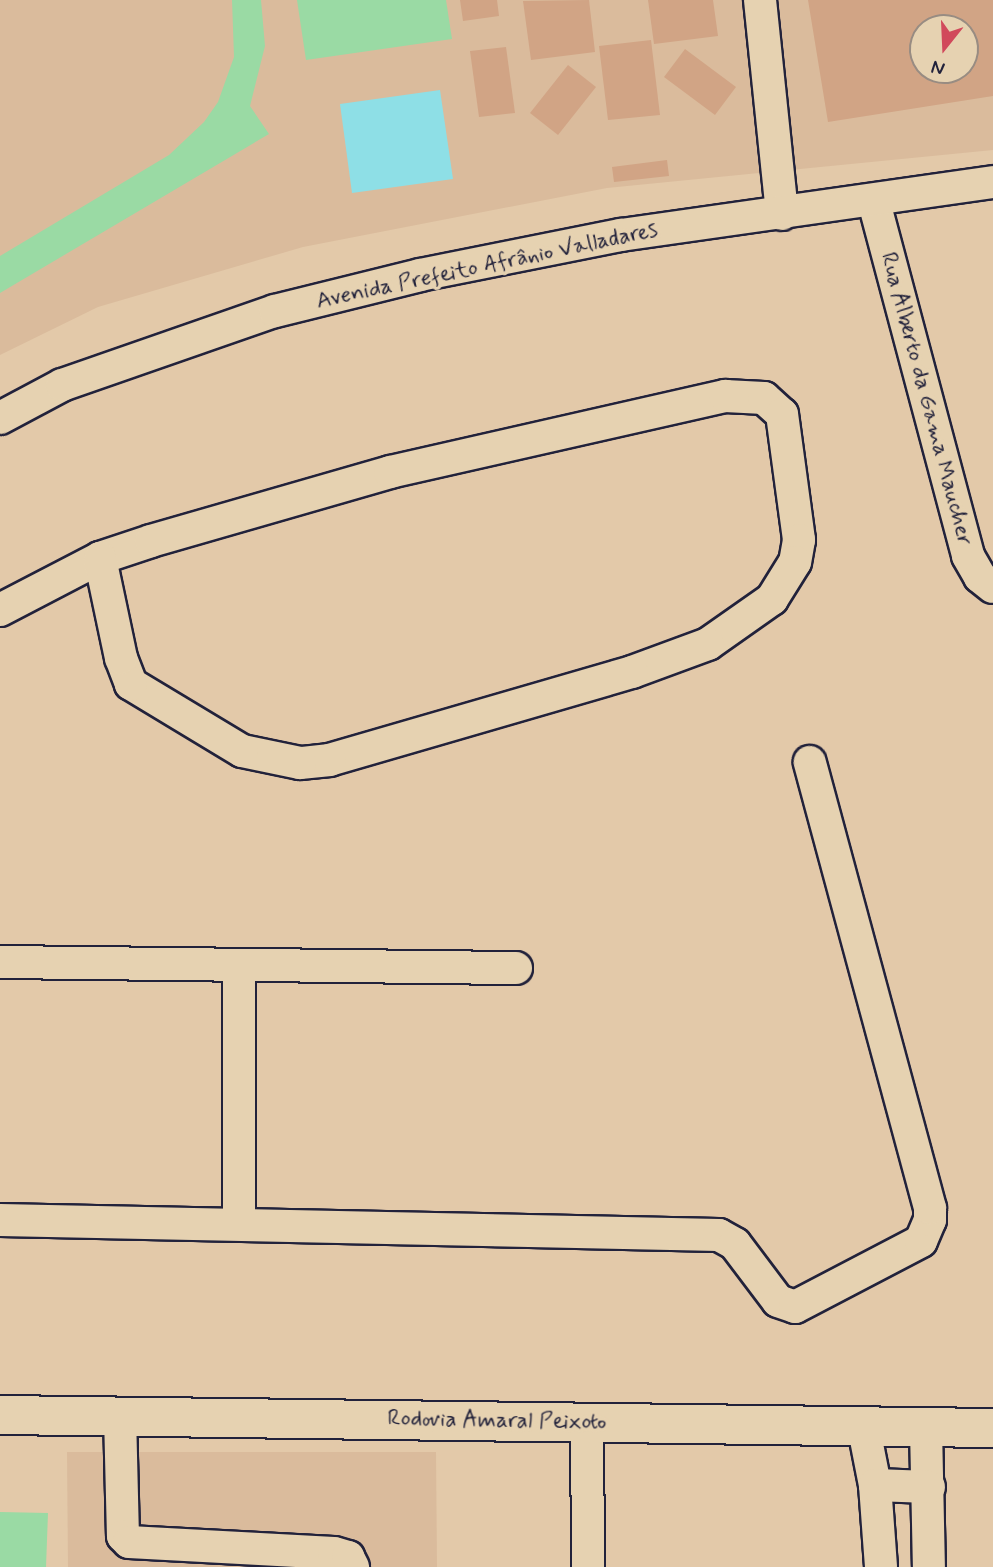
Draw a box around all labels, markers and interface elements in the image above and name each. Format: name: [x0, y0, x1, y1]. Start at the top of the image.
north arrow: [909, 14, 979, 84]
text: N: [928, 54, 948, 81]
street label: Avenida Prefeito Afrânio Valladares: [314, 216, 660, 316]
street label: Rua Alberto da Gama Maucher: [875, 253, 977, 545]
street label: Rodovia Amaral Peixoto: [386, 1405, 608, 1437]

